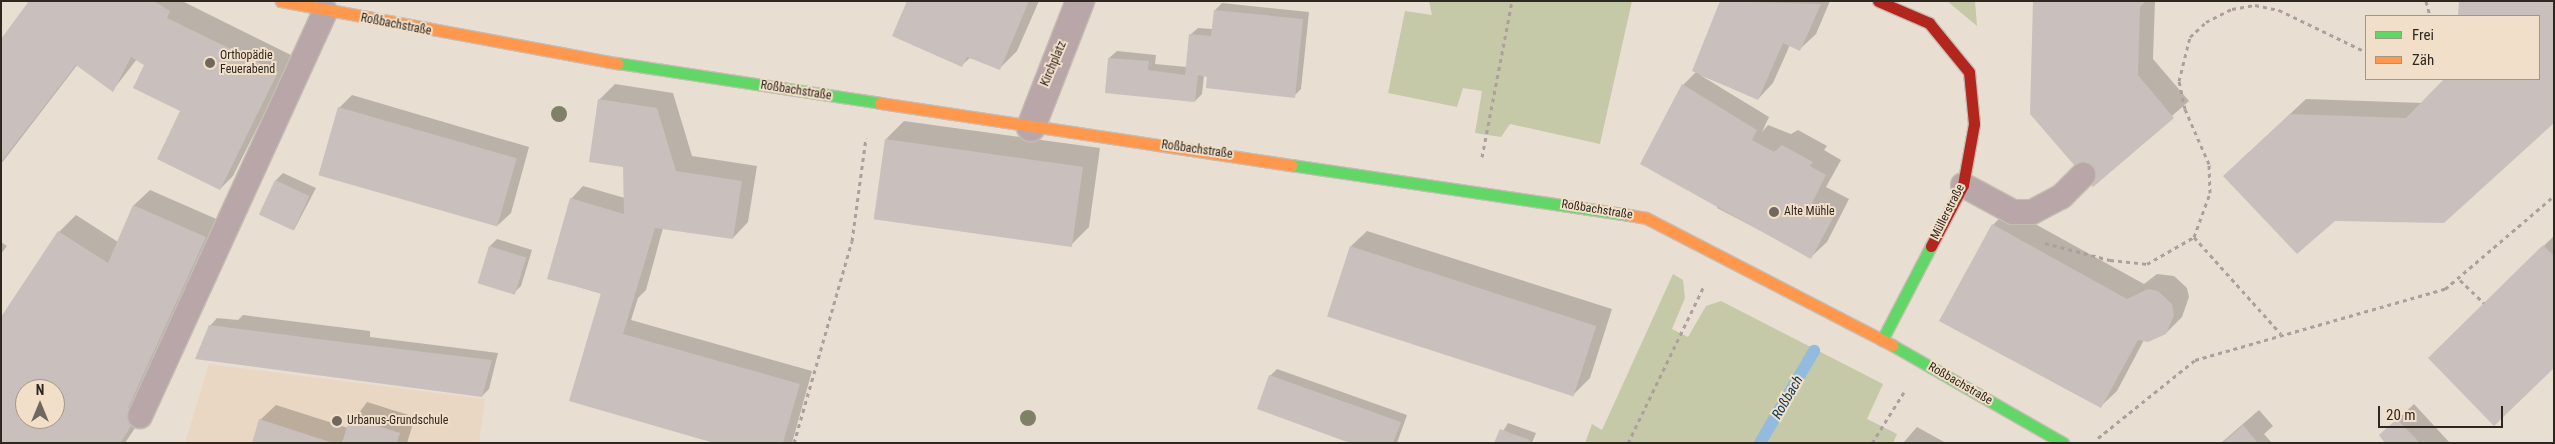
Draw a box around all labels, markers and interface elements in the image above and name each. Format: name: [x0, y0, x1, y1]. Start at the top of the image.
street label: Roßbachstraße: [359, 11, 433, 39]
legend: [2365, 15, 2540, 80]
text: Frei: [2412, 26, 2434, 44]
street label: Kirchplatz: [1038, 39, 1070, 89]
place label: Orthopädie Feuerabend: [220, 49, 275, 77]
text: Zäh: [2412, 51, 2434, 69]
marker: Orthopädie Feuerabend: [204, 57, 216, 69]
street label: Roßbachstraße: [759, 78, 833, 104]
street label: Roßbachstraße: [1160, 138, 1234, 162]
street label: Müllerstraße: [1928, 182, 1968, 242]
street label: Roßbachstraße: [1560, 197, 1634, 223]
place label: Alte Mühle: [1784, 205, 1835, 219]
marker: Alte Mühle: [1768, 206, 1780, 218]
street label: Roßbachstraße: [1925, 360, 1995, 408]
water label: Roßbach: [1768, 372, 1806, 422]
north arrow: [15, 379, 65, 429]
text: N: [36, 382, 44, 398]
scale bar: [2380, 396, 2505, 428]
text: 20 m: [2386, 406, 2416, 424]
place label: Urbanus-Grundschule: [347, 414, 448, 428]
marker: Urbanus-Grundschule: [331, 415, 343, 427]

